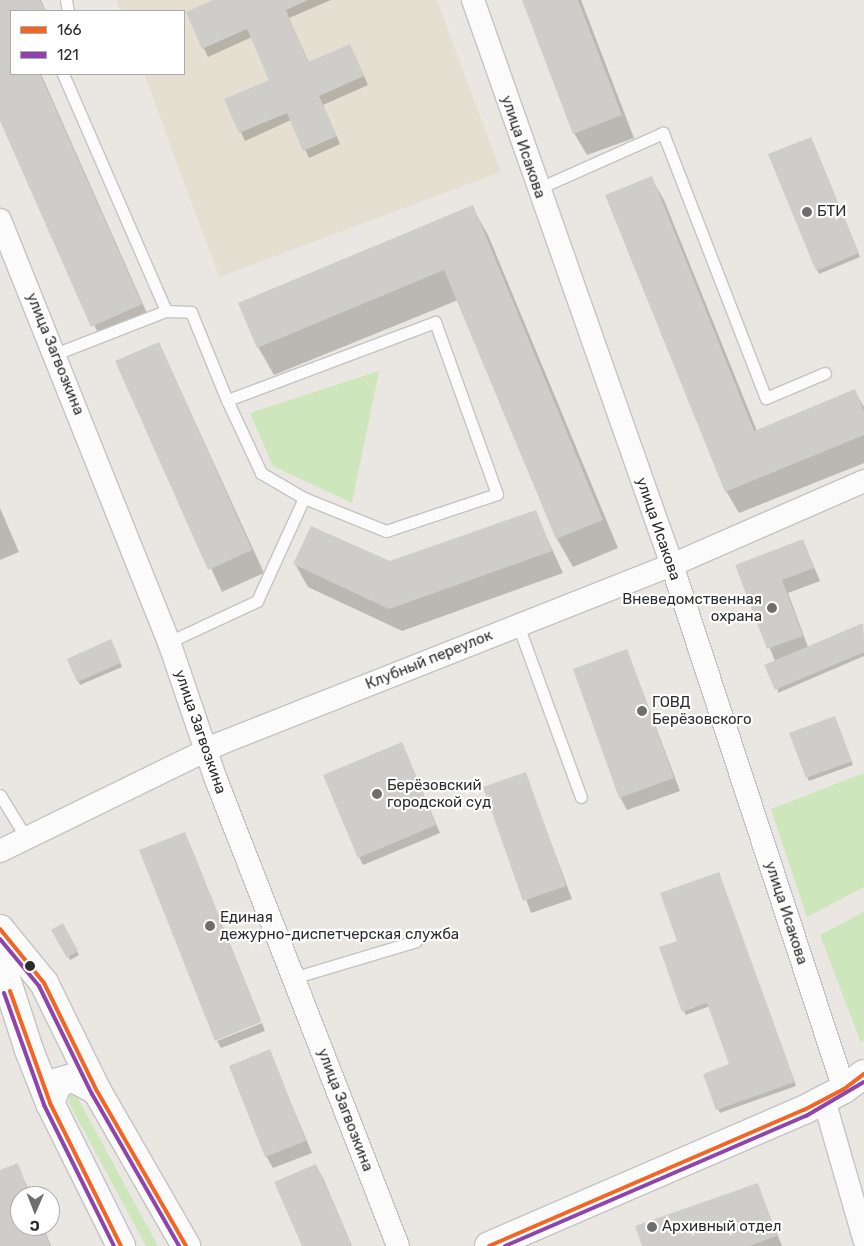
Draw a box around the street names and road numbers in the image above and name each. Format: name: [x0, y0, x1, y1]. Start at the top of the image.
street label: улица Исакова: [497, 93, 549, 201]
street label: улица Загвозкина: [22, 290, 88, 418]
street label: улица Исакова: [632, 475, 684, 583]
street label: Клубный переулок: [363, 626, 495, 694]
street label: улица Загвозкина: [170, 668, 230, 796]
street label: улица Исакова: [761, 859, 811, 967]
street label: улица Загвозкина: [313, 1046, 377, 1174]

